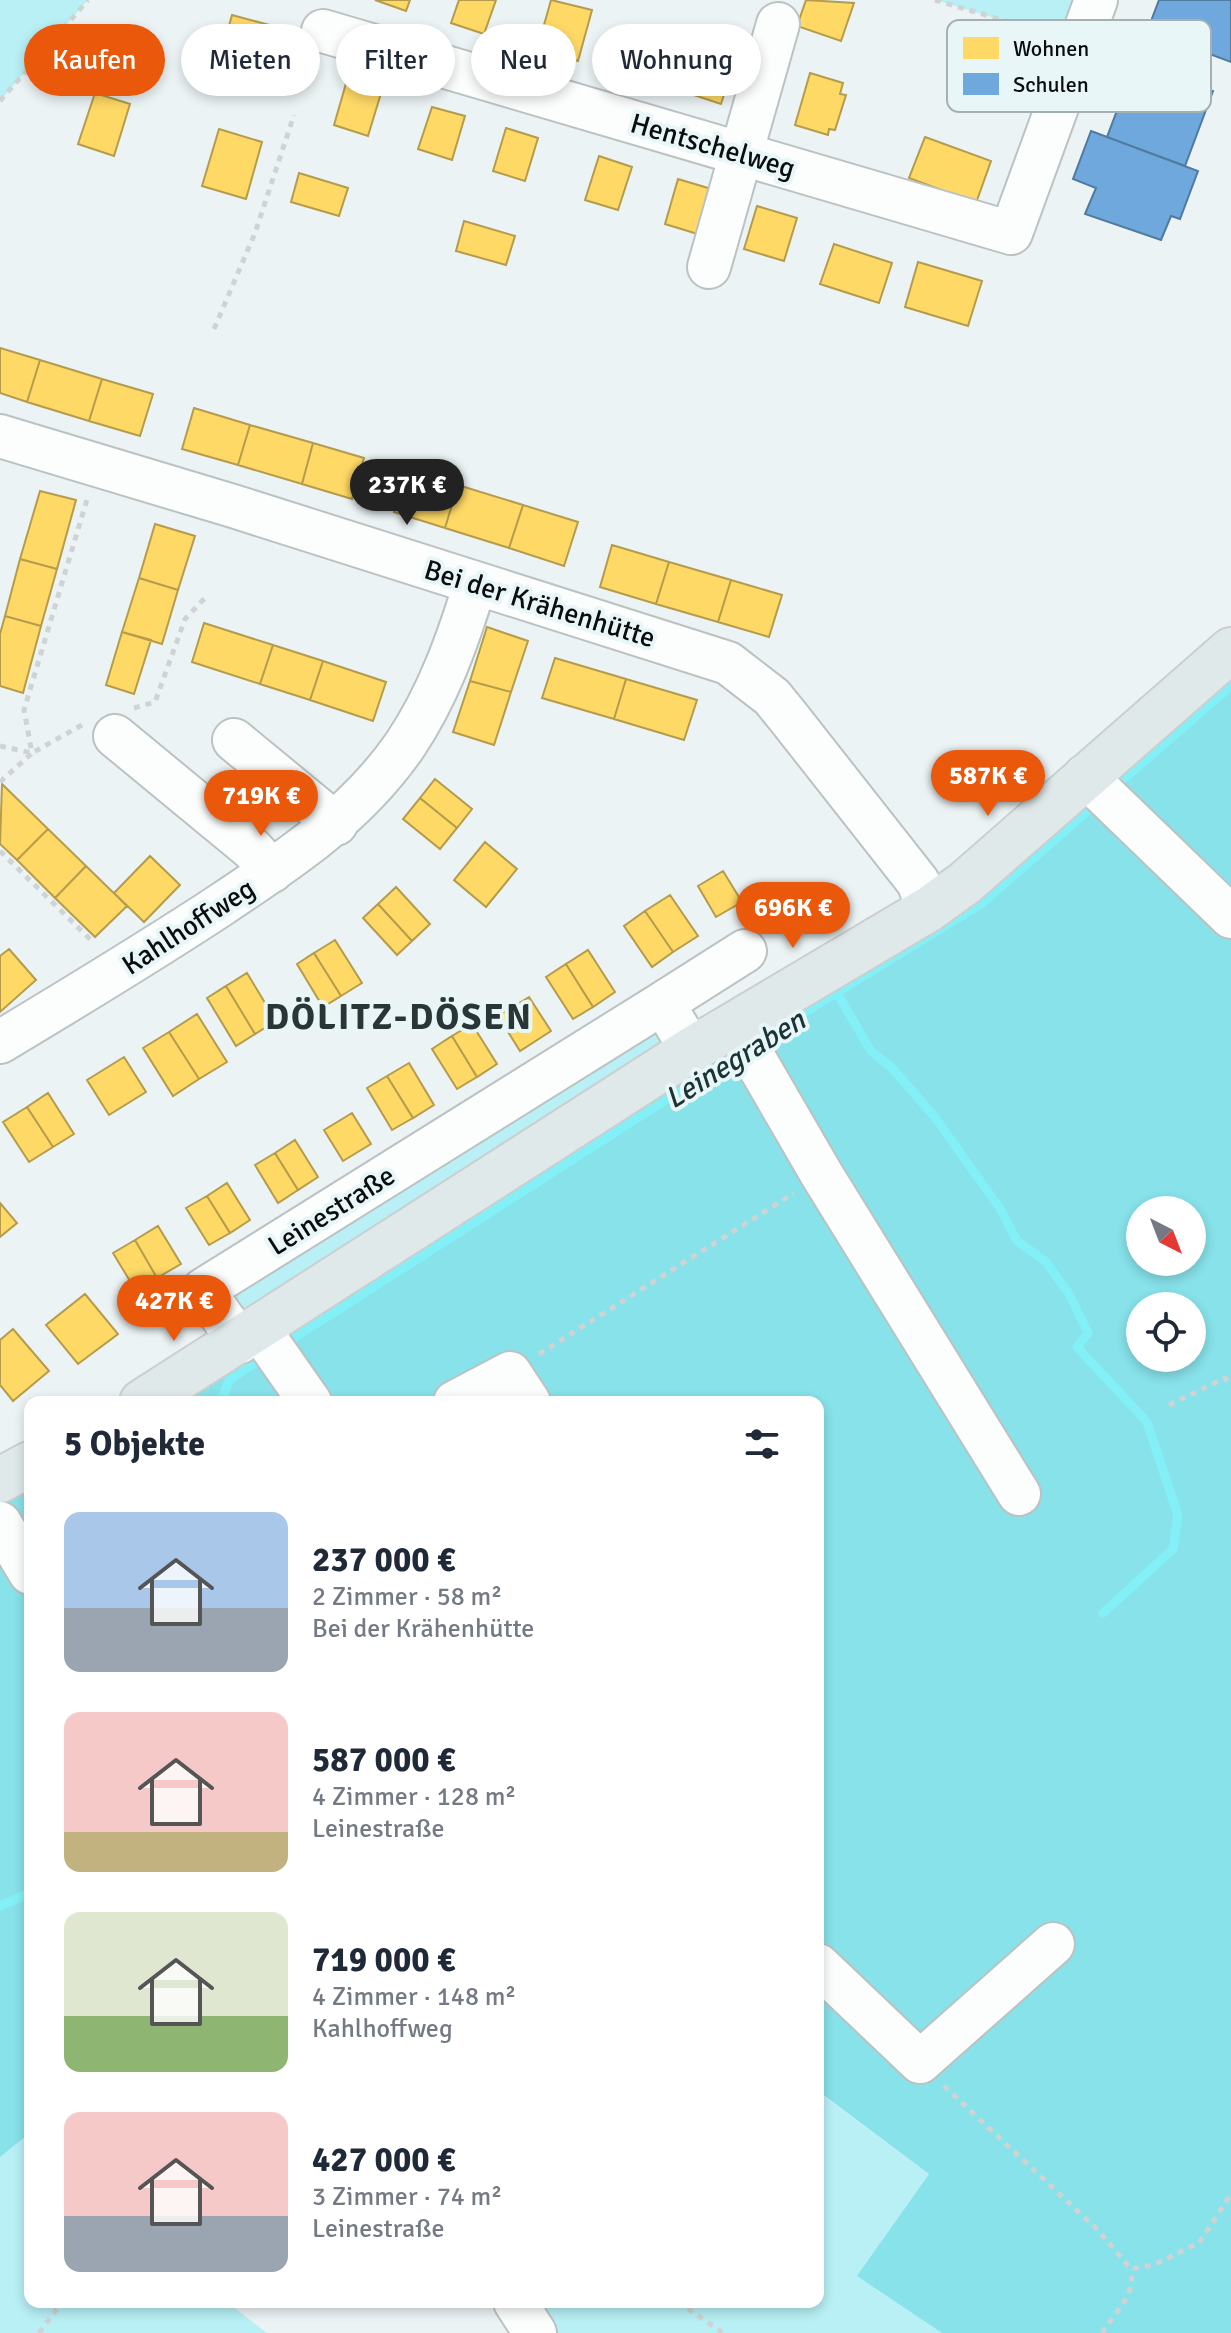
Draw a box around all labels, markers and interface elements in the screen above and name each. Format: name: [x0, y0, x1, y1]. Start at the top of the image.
legend: [947, 20, 1211, 112]
chip: Kaufen: [24, 24, 165, 96]
chip: Mieten: [181, 24, 320, 96]
chip: Filter: [336, 24, 455, 96]
chip: Neu: [471, 24, 576, 96]
chip: Wohnung: [592, 24, 761, 96]
text: Wohnen: [1013, 35, 1089, 62]
text: Schulen: [1013, 71, 1089, 98]
street label: Hentschelweg: [627, 106, 799, 186]
pin: 237K €: [342, 459, 472, 527]
text: 237K €: [368, 469, 446, 501]
street label: Bei der Krähenhütte: [420, 553, 659, 655]
pin: 587K €: [923, 750, 1053, 818]
text: 587K €: [949, 760, 1027, 792]
pin: 719K €: [196, 770, 326, 838]
text: 719K €: [222, 780, 300, 812]
street label: Kahlhoffweg: [116, 871, 261, 982]
pin: 696K €: [728, 882, 858, 950]
text: 696K €: [754, 892, 832, 924]
district label: DÖLITZ-DÖSEN: [265, 995, 533, 1040]
water label: Leinegraben: [658, 1001, 814, 1117]
street label: Leinestraße: [262, 1159, 401, 1263]
north arrow: [1126, 1196, 1206, 1276]
map controls: [1126, 1196, 1206, 1372]
pin: 427K €: [109, 1275, 239, 1343]
text: 427K €: [135, 1285, 213, 1317]
button: locate: [1126, 1292, 1206, 1372]
icon: filters: [740, 1422, 784, 1466]
text: 5 Objekte: [64, 1423, 205, 1465]
text: 237 000 €: [312, 1539, 455, 1581]
icon: home: [128, 1544, 224, 1640]
text: 2 Zimmer · 58 m²: [312, 1581, 502, 1613]
text: Bei der Krähenhütte: [312, 1613, 534, 1645]
text: 587 000 €: [312, 1739, 455, 1781]
icon: home: [128, 1744, 224, 1840]
text: 4 Zimmer · 128 m²: [312, 1781, 516, 1813]
text: Leinestraße: [312, 1813, 445, 1845]
text: 719 000 €: [312, 1939, 455, 1981]
icon: home: [128, 1944, 224, 2040]
text: 4 Zimmer · 148 m²: [312, 1981, 516, 2013]
text: Kahlhoffweg: [312, 2013, 453, 2045]
text: 427 000 €: [312, 2139, 455, 2181]
icon: home: [128, 2144, 224, 2240]
text: 3 Zimmer · 74 m²: [312, 2181, 502, 2213]
text: Leinestraße: [312, 2213, 445, 2245]

